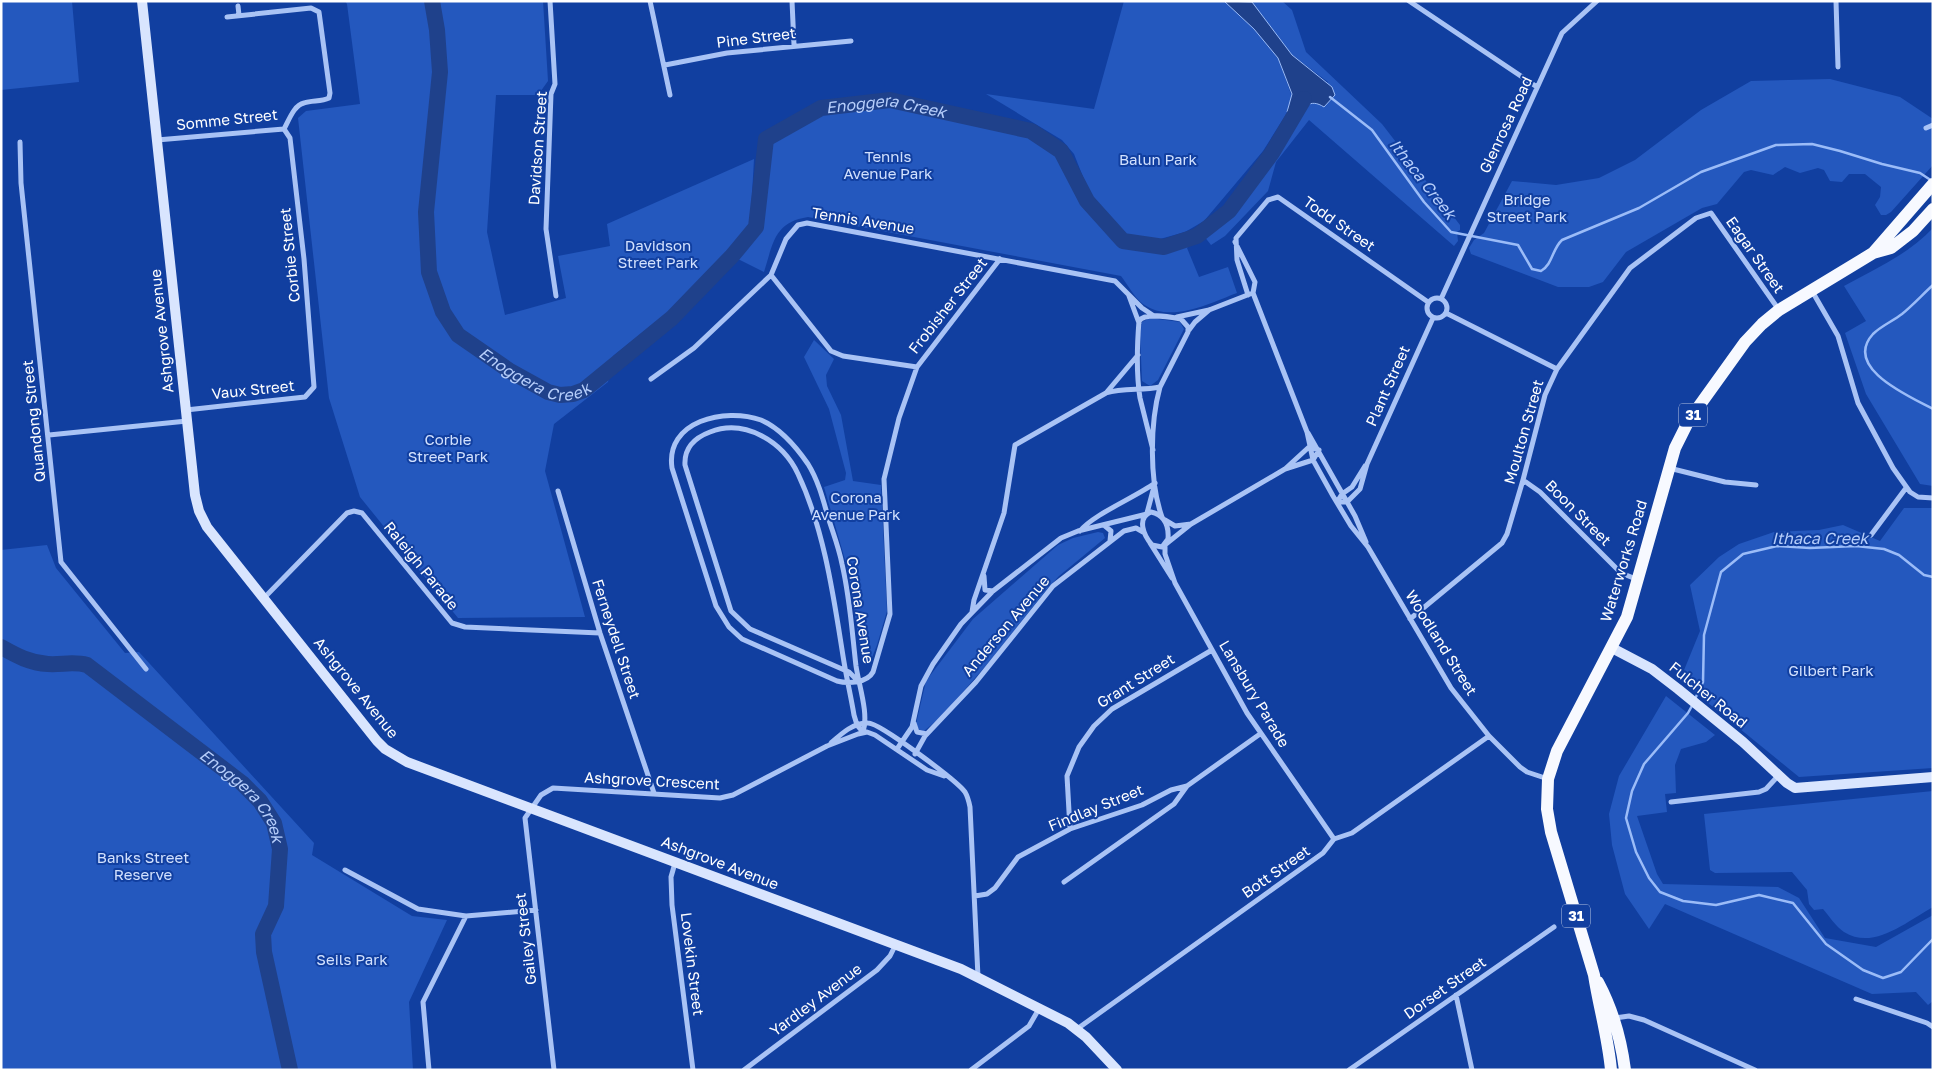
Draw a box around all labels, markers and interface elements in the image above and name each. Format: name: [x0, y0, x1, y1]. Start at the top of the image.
street label: Pine Street: [715, 23, 797, 51]
street label: Glenrosa Road: [1475, 73, 1535, 176]
street label: Davidson Street: [524, 90, 550, 206]
water label: Enoggera Creek: [825, 90, 950, 122]
street label: Somme Street: [175, 105, 279, 133]
water label: Ithaca Creek: [1385, 135, 1462, 225]
park label: Tennis Avenue Park: [843, 147, 933, 182]
park label: Balun Park: [1119, 150, 1197, 168]
park label: Bridge Street Park: [1487, 190, 1568, 225]
street label: Todd Street: [1300, 192, 1379, 255]
street label: Tennis Avenue: [810, 203, 916, 237]
street label: Corbie Street: [275, 207, 303, 303]
street label: Eagar Street: [1723, 213, 1789, 296]
park label: Davidson Street Park: [618, 236, 699, 271]
street label: Frobisher Street: [904, 254, 990, 357]
street label: Ashgrove Avenue: [146, 268, 176, 394]
water label: Enoggera Creek: [475, 343, 597, 405]
street label: Plant Street: [1361, 343, 1413, 429]
street label: Quandong Street: [18, 359, 48, 483]
street label: Vaux Street: [211, 376, 295, 402]
street label: Moulton Street: [1500, 377, 1547, 486]
road number: 31: [1679, 404, 1707, 426]
park label: Corbie Street Park: [408, 430, 489, 465]
street label: Boon Street: [1542, 476, 1615, 549]
park label: Corona Avenue Park: [811, 488, 901, 523]
street label: Waterworks Road: [1596, 497, 1650, 624]
street label: Raleigh Parade: [381, 518, 463, 613]
water label: Ithaca Creek: [1772, 528, 1870, 548]
street label: Corona Avenue: [844, 555, 878, 665]
street label: Anderson Avenue: [958, 571, 1053, 679]
street label: Ferneydell Street: [589, 577, 645, 701]
street label: Woodland Street: [1402, 586, 1482, 699]
street label: Ashgrove Avenue: [311, 633, 403, 742]
street label: Lansbury Parade: [1216, 637, 1294, 750]
street label: Grant Street: [1093, 649, 1178, 711]
street label: Fulcher Road: [1666, 657, 1751, 731]
park label: Gilbert Park: [1788, 661, 1874, 679]
water label: Enoggera Creek: [196, 745, 289, 847]
street label: Ashgrove Crescent: [584, 767, 720, 793]
street label: Findlay Street: [1045, 780, 1146, 834]
street label: Ashgrove Avenue: [659, 831, 782, 893]
street label: Bott Street: [1238, 841, 1313, 901]
park label: Banks Street Reserve: [97, 848, 189, 883]
street label: Gailey Street: [510, 892, 540, 986]
road number: 31: [1562, 904, 1590, 928]
street label: Lovekin Street: [678, 911, 708, 1016]
park label: Seils Park: [316, 950, 388, 968]
street label: Dorset Street: [1400, 952, 1489, 1022]
street label: Yardley Avenue: [766, 959, 865, 1039]

